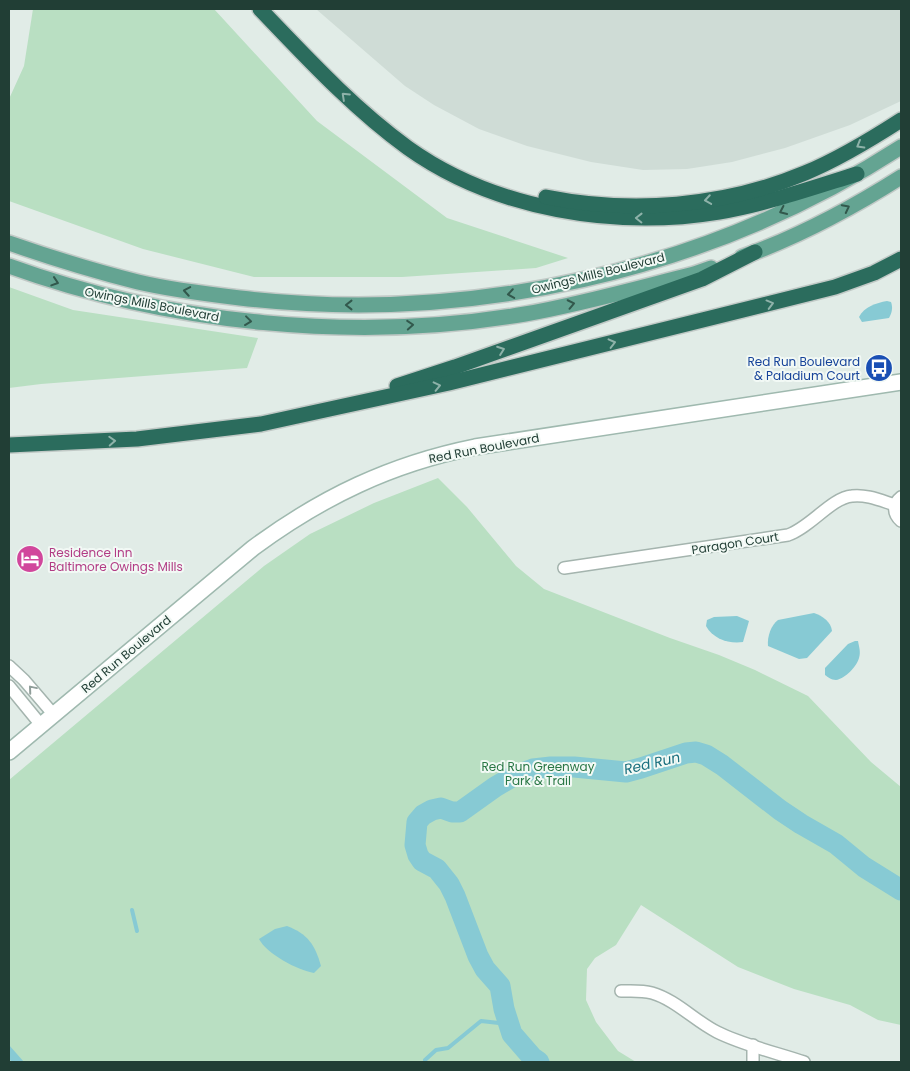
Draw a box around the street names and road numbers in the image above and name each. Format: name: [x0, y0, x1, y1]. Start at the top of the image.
street label: Owings Mills Boulevard: [530, 248, 666, 298]
street label: Owings Mills Boulevard: [83, 283, 221, 325]
street label: Red Run Boulevard: [427, 429, 541, 467]
street label: Paragon Court: [690, 528, 780, 558]
street label: Red Run Boulevard: [77, 611, 175, 697]

